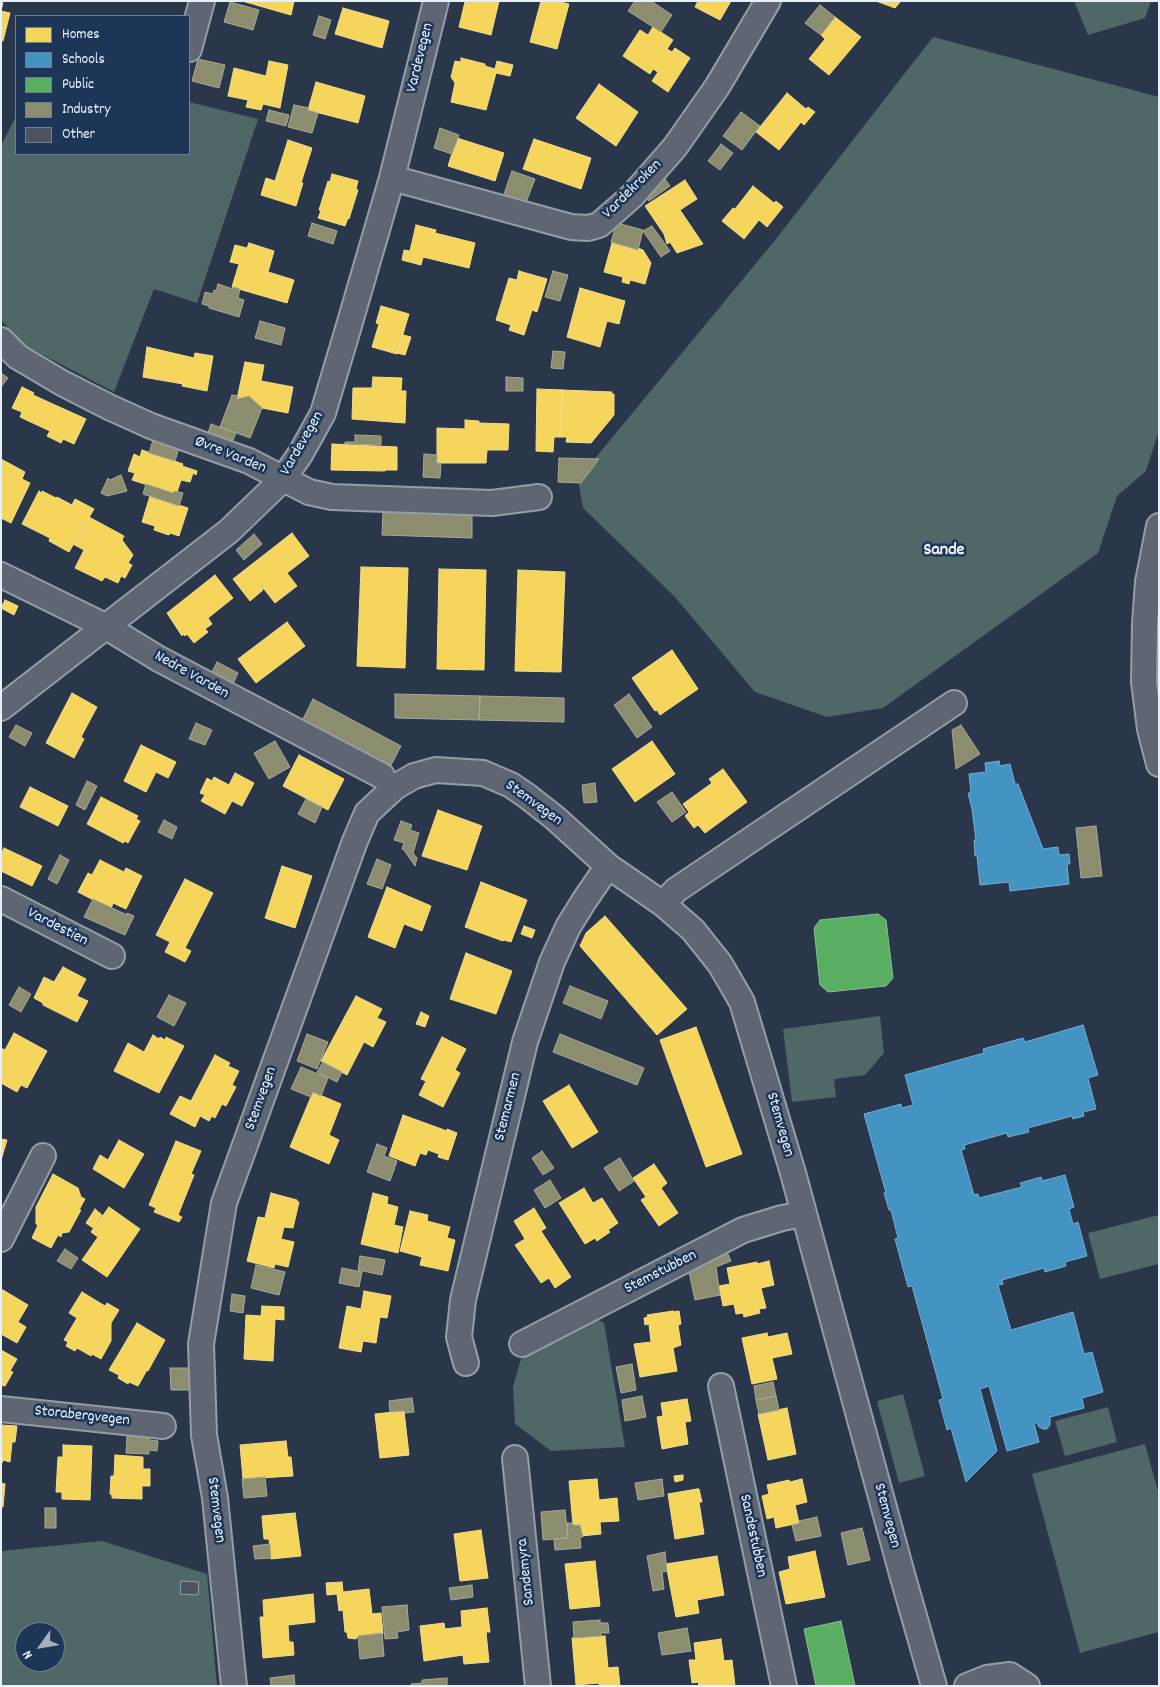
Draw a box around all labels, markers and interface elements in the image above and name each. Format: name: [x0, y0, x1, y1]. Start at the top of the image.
legend: [15, 15, 190, 155]
street label: Vardevegen: [403, 21, 439, 95]
text: Homes: [62, 24, 100, 46]
text: Schools: [62, 49, 105, 71]
text: Public: [62, 74, 94, 96]
text: Industry: [62, 99, 111, 121]
text: Other: [62, 124, 95, 146]
street label: Vardekroken: [599, 156, 667, 224]
street label: Vardevegen: [277, 409, 329, 479]
street label: Øvre Varden: [192, 433, 268, 479]
district label: Sande: [923, 541, 965, 563]
street label: Nedre Varden: [150, 648, 232, 704]
street label: Stemvegen: [501, 777, 565, 831]
street label: Vardestien: [23, 905, 91, 951]
street label: Stemvegen: [242, 1065, 282, 1133]
street label: Stemarmen: [491, 1071, 527, 1143]
street label: Stemvegen: [761, 1091, 797, 1159]
street label: Stemstubben: [622, 1247, 700, 1299]
street label: Storabergvegen: [33, 1402, 131, 1432]
street label: Stemvegen: [201, 1476, 229, 1544]
street label: Stemvegen: [868, 1482, 904, 1550]
street label: Sandestubben: [734, 1493, 770, 1579]
street label: Sandemyra: [514, 1537, 540, 1607]
north arrow: [15, 1622, 65, 1672]
text: N: [18, 1646, 38, 1663]

